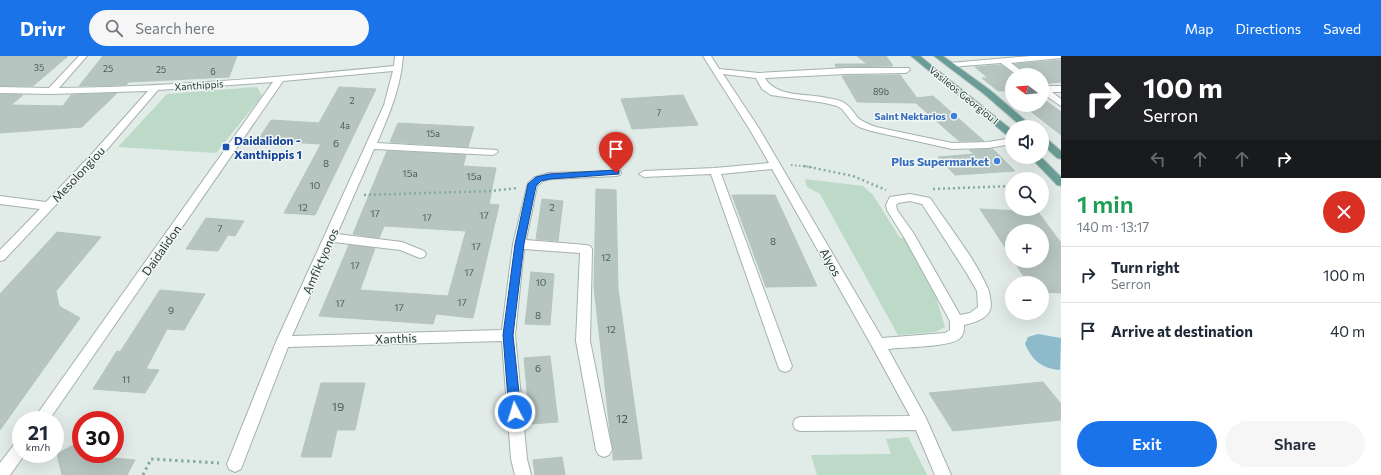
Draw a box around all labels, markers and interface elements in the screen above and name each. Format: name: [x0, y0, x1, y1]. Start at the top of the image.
search box: [89, 10, 369, 46]
text: Drivr: [20, 17, 65, 40]
icon: search: [103, 17, 125, 39]
text: Search here: [135, 19, 215, 37]
text: Map: [1185, 20, 1214, 37]
text: Directions: [1236, 20, 1301, 37]
text: Saved: [1323, 20, 1361, 37]
house number: 35: [34, 62, 44, 73]
house number: 25: [103, 63, 113, 74]
street label: Vasileos Georgiou I: [927, 63, 1001, 127]
house number: 25: [156, 64, 166, 75]
house number: 6: [210, 66, 216, 77]
north arrow: [1005, 68, 1049, 112]
map controls: [1005, 68, 1049, 320]
text: 100 m: [1143, 70, 1223, 104]
icon: right: [1077, 72, 1129, 124]
street label: Xanthippis: [174, 77, 224, 93]
house number: 89b: [873, 86, 889, 97]
house number: 2: [350, 95, 355, 106]
text: Serron: [1143, 104, 1198, 126]
house number: 7: [657, 107, 662, 118]
place label: Saint Nektarios: [875, 110, 946, 122]
marker: Saint Nektarios: [949, 111, 959, 121]
house number: 4a: [340, 120, 350, 131]
button: sound: [1005, 120, 1049, 164]
house number: 15a: [426, 128, 440, 139]
pin: [599, 132, 633, 173]
place label: Daidalidon - Xanthippis 1: [234, 133, 302, 161]
house number: 6: [333, 137, 339, 149]
icon: arrive: [605, 138, 627, 160]
marker: Daidalidon - Xanthippis 1: [221, 142, 231, 152]
street label: Mesolongiou: [49, 143, 107, 205]
icon: left: [1147, 148, 1169, 170]
icon: ahead: [1189, 148, 1211, 170]
icon: ahead: [1231, 148, 1253, 170]
icon: right: [1273, 148, 1295, 170]
place label: Plus Supermarket: [891, 154, 989, 168]
marker: Plus Supermarket: [992, 156, 1002, 166]
house number: 8: [323, 157, 329, 169]
house number: 15a: [402, 167, 418, 179]
house number: 15a: [466, 170, 482, 182]
button: search: [1005, 172, 1049, 216]
house number: 10: [310, 179, 320, 191]
text: 1 min: [1077, 189, 1134, 218]
button: close: [1323, 191, 1365, 233]
house number: 12: [298, 201, 308, 213]
house number: 2: [549, 201, 555, 213]
house number: 17: [370, 207, 380, 219]
house number: 17: [479, 209, 489, 221]
house number: 17: [422, 211, 432, 223]
text: 140 m · 13:17: [1077, 219, 1149, 235]
street label: Daidalidon: [138, 222, 184, 278]
house number: 7: [217, 222, 223, 234]
button: +: [1005, 224, 1049, 268]
street label: Amfiktyonos: [299, 226, 341, 296]
house number: 8: [770, 235, 776, 247]
house number: 17: [471, 240, 481, 252]
street label: Alyos: [817, 246, 845, 278]
house number: 12: [601, 251, 611, 263]
text: Turn right: [1111, 258, 1180, 276]
house number: 17: [350, 259, 360, 271]
icon: right: [1077, 264, 1099, 286]
house number: 17: [464, 266, 474, 278]
text: 100 m: [1323, 266, 1365, 284]
house number: 10: [536, 276, 546, 288]
button: −: [1005, 276, 1049, 320]
text: Serron: [1111, 276, 1151, 292]
house number: 17: [457, 296, 467, 308]
house number: 17: [335, 297, 345, 309]
house number: 17: [394, 301, 404, 313]
house number: 9: [168, 304, 174, 316]
house number: 8: [535, 309, 541, 321]
icon: arrive: [1077, 320, 1099, 342]
text: Arrive at destination: [1111, 322, 1253, 340]
text: 40 m: [1330, 322, 1365, 340]
house number: 12: [606, 323, 616, 335]
street label: Xanthis: [375, 330, 417, 346]
house number: 6: [535, 362, 541, 374]
house number: 11: [122, 373, 130, 385]
position arrow: [494, 391, 536, 433]
house number: 19: [332, 399, 344, 413]
speed limit sign: 30: [72, 411, 124, 463]
house number: 12: [616, 411, 628, 425]
text: 21: [28, 420, 48, 444]
button: Exit: [1077, 421, 1217, 467]
button: Share: [1225, 421, 1365, 467]
text: km/h: [26, 441, 50, 453]

